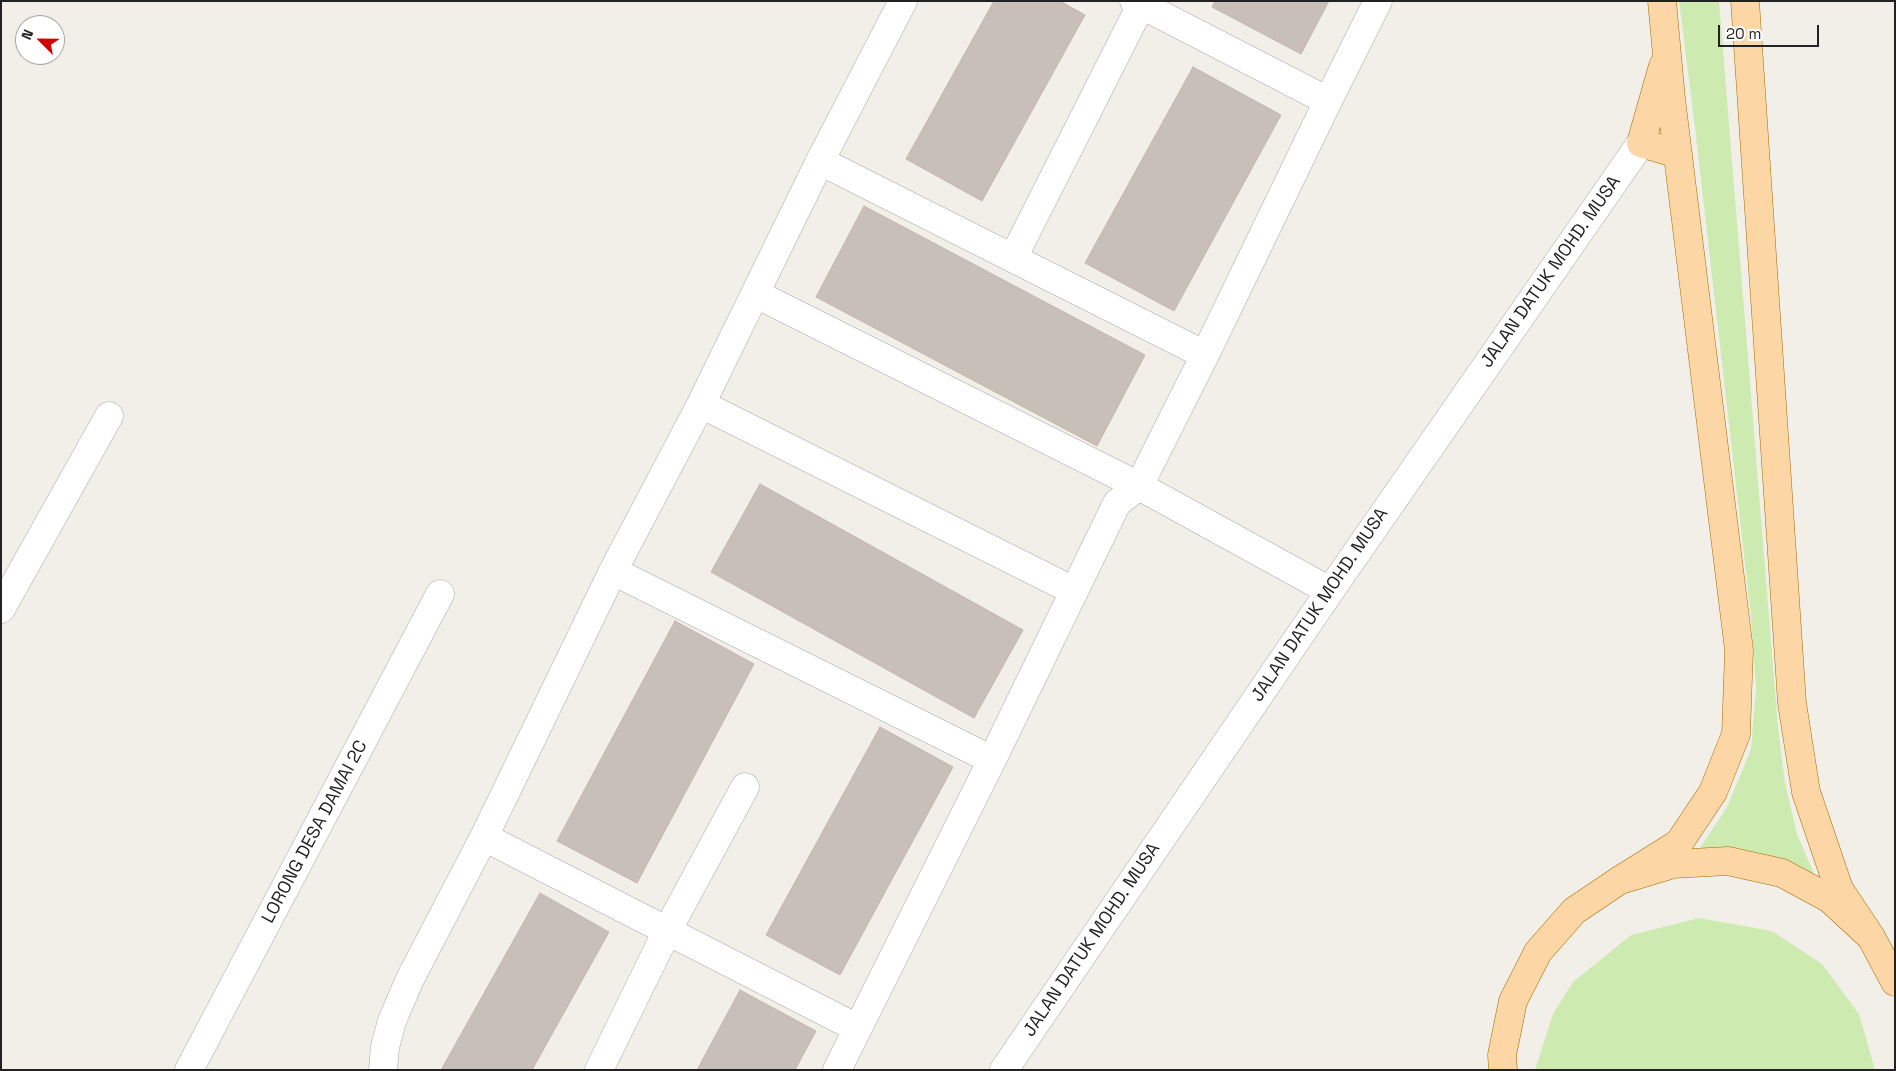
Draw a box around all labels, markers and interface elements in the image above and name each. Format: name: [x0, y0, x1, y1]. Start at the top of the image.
north arrow: [15, 15, 65, 65]
scale bar: [1721, 15, 1822, 47]
text: 20 m: [1726, 24, 1761, 43]
text: N: [17, 27, 37, 42]
street label: JALAN DATUK MOHD. MUSA: [1476, 172, 1626, 372]
street label: JALAN DATUK MOHD. MUSA: [1247, 504, 1393, 706]
street label: LORONG DESA DAMAI 2C: [258, 737, 372, 927]
street label: JALAN DATUK MOHD. MUSA: [1019, 839, 1165, 1041]

